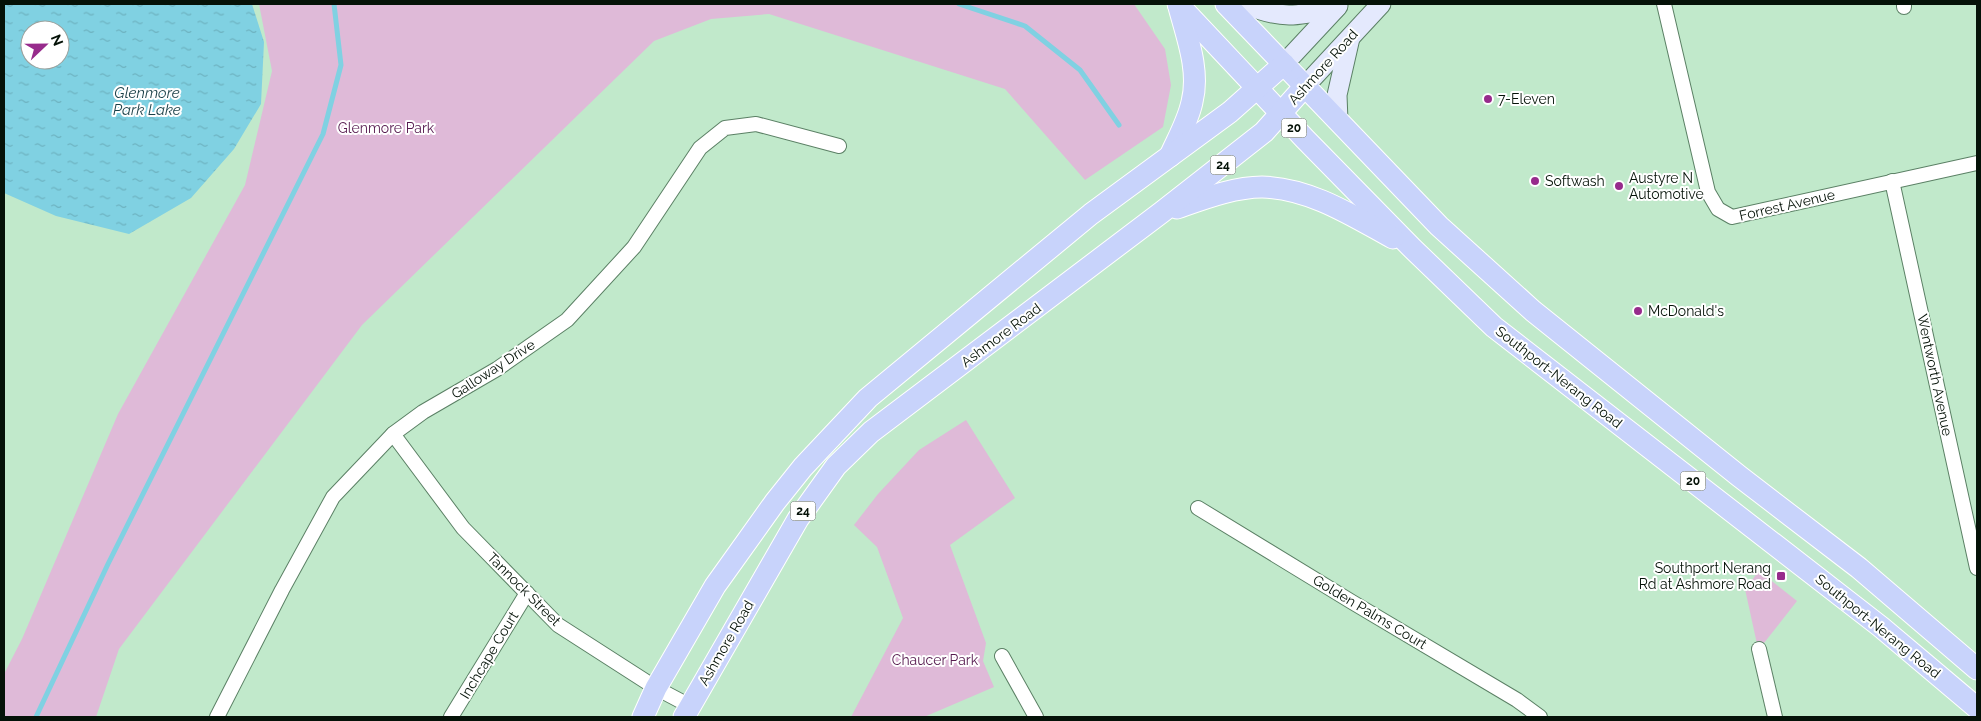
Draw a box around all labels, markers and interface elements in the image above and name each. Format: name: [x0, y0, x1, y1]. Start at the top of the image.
north arrow: [20, 20, 70, 70]
street label: Ashmore Road: [1285, 26, 1361, 108]
text: N: [48, 32, 66, 48]
water label: Glenmore Park Lake: [113, 84, 181, 119]
place label: 7-Eleven: [1498, 91, 1555, 107]
marker: 7-Eleven: [1482, 93, 1494, 105]
road number: 20: [1282, 119, 1306, 138]
park label: Glenmore Park: [338, 120, 435, 136]
road number: 24: [1210, 156, 1236, 174]
place label: Austyre N Automotive: [1629, 170, 1704, 202]
place label: Softwash: [1545, 173, 1605, 189]
marker: Softwash: [1529, 175, 1541, 187]
marker: Austyre N Automotive: [1613, 180, 1625, 192]
street label: Forrest Avenue: [1738, 186, 1836, 224]
street label: Ashmore Road: [958, 300, 1044, 370]
place label: McDonald's: [1648, 303, 1724, 319]
marker: McDonald's: [1632, 305, 1644, 317]
street label: Wentworth Avenue: [1914, 313, 1956, 437]
street label: Southport-Nerang Road: [1493, 323, 1625, 431]
street label: Galloway Drive: [448, 336, 538, 402]
road number: 20: [1680, 472, 1706, 491]
road number: 24: [790, 502, 816, 520]
street label: Tannock Street: [484, 549, 564, 629]
place label: Southport Nerang Rd at Ashmore Road: [1639, 560, 1771, 592]
marker: Southport Nerang Rd at Ashmore Road: [1775, 570, 1787, 582]
street label: Southport-Nerang Road: [1812, 571, 1944, 681]
street label: Golden Palms Court: [1310, 572, 1430, 652]
street label: Ashmore Road: [695, 598, 757, 688]
street label: Inchcape Court: [457, 608, 522, 702]
park label: Chaucer Park: [892, 652, 979, 668]

